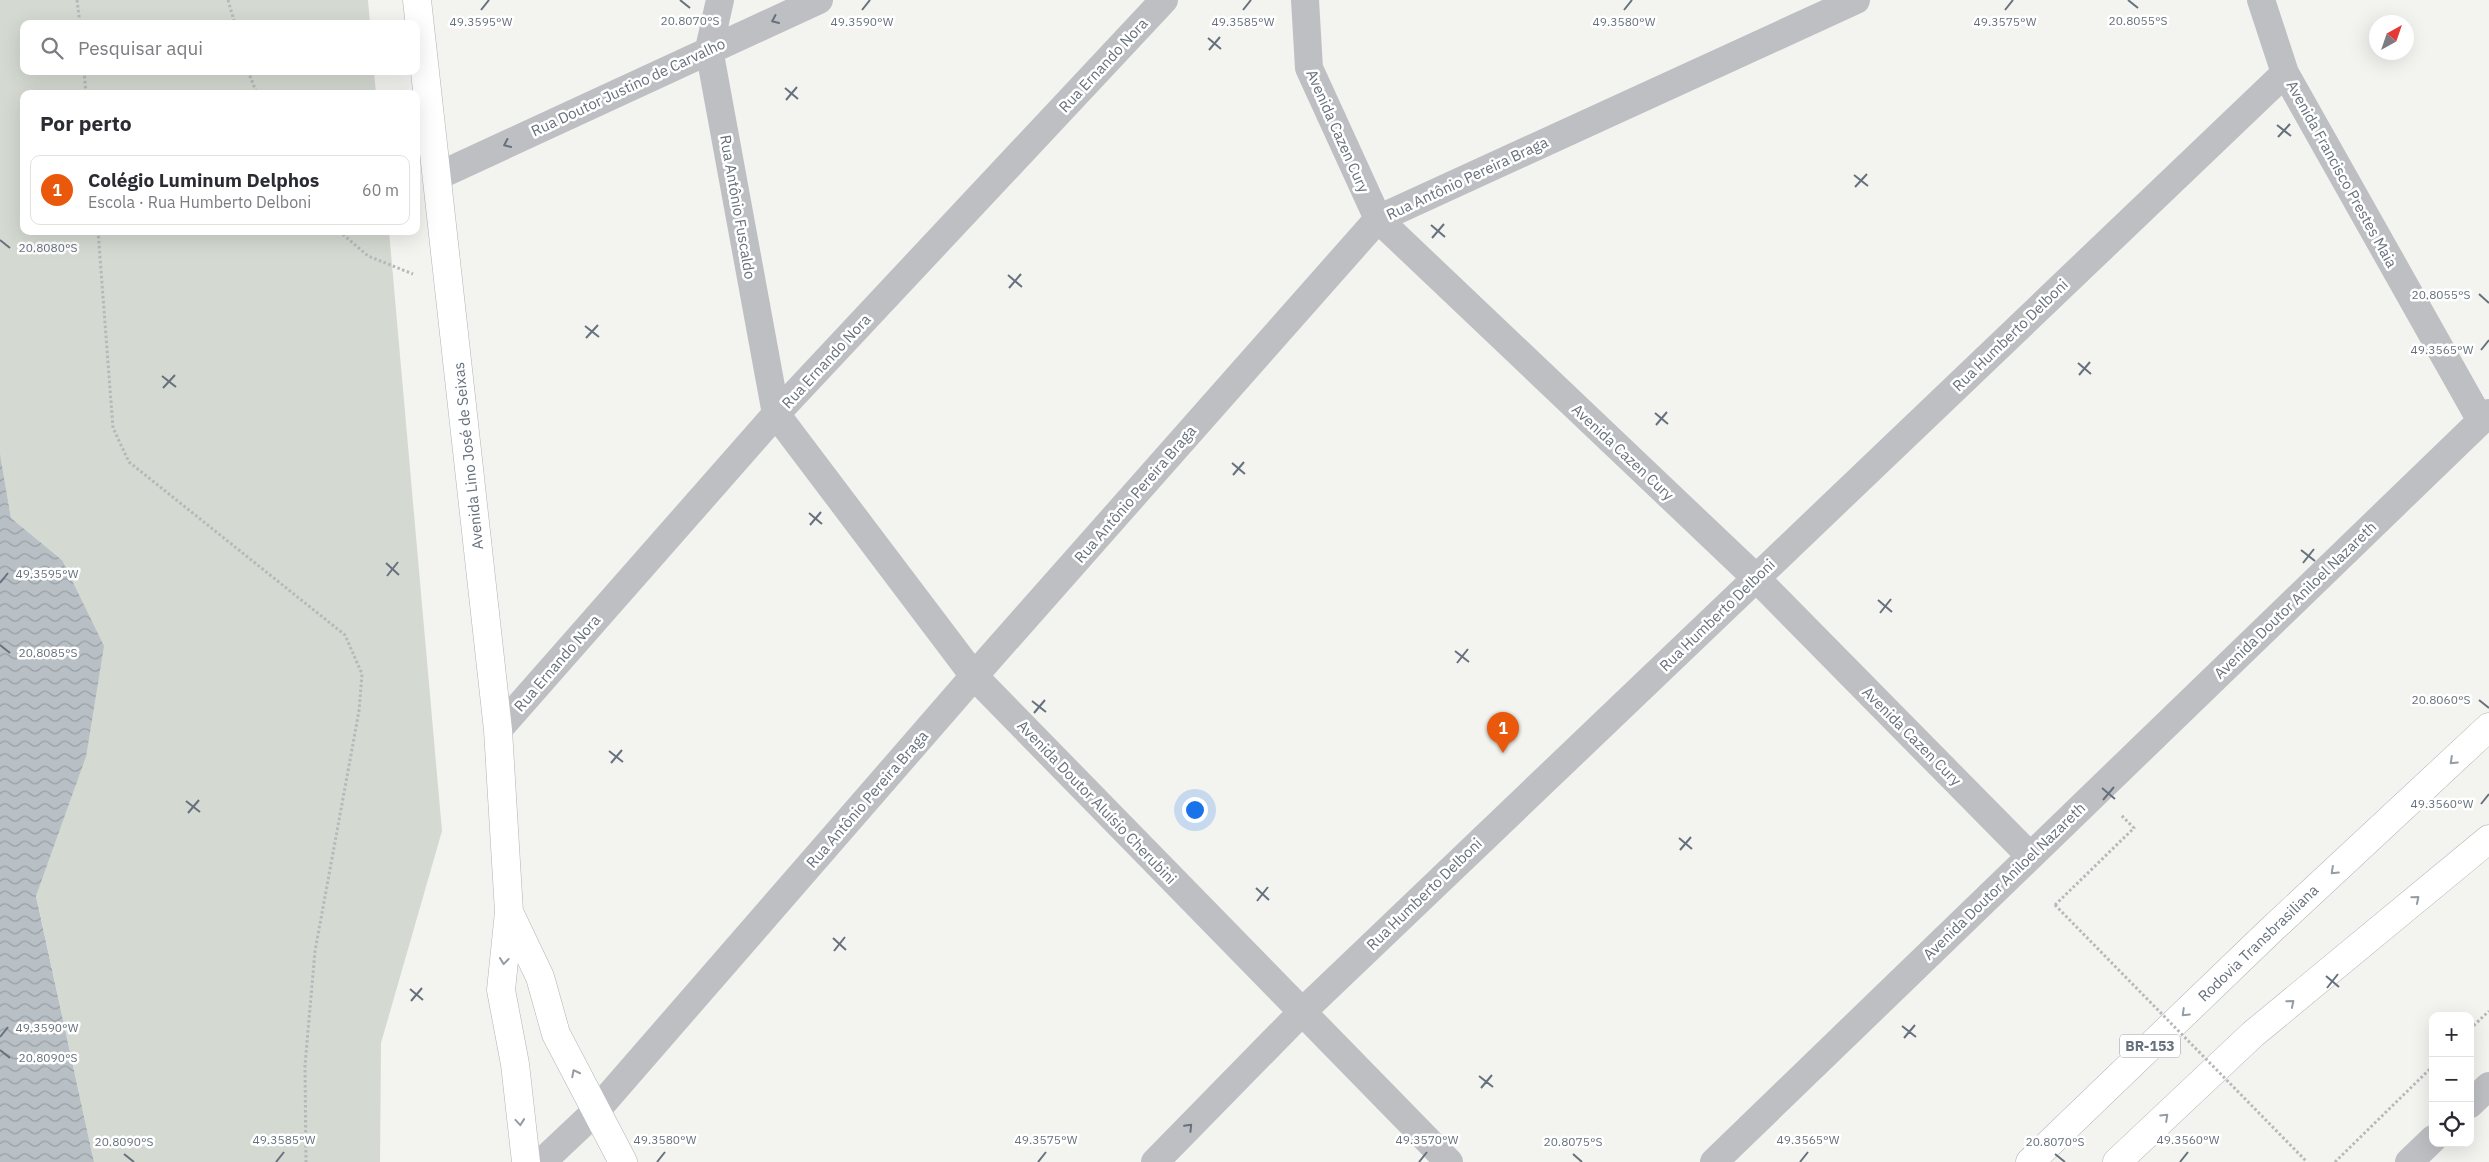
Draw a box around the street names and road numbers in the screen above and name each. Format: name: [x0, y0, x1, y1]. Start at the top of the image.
street label: Rua Ernando Nora: [1054, 14, 1152, 116]
street label: Rua Doutor Justino de Carvalho: [528, 34, 728, 140]
street label: Avenida Cazen Cury: [1302, 66, 1374, 196]
street label: Avenida Francisco Prestes Maia: [2282, 77, 2402, 271]
street label: Rua Antônio Pereira Braga: [1383, 132, 1551, 224]
street label: Rua Antônio Fuscaldo: [716, 133, 760, 281]
street label: Rua Humberto Delboni: [1948, 275, 2072, 395]
street label: Rua Ernando Nora: [777, 310, 875, 412]
street label: Avenida Lino José de Seixas: [449, 361, 487, 551]
street label: Avenida Cazen Cury: [1568, 400, 1678, 505]
street label: Rua Antônio Pereira Braga: [1070, 421, 1200, 567]
street label: Avenida Doutor Aniloel Nazareth: [2210, 517, 2380, 683]
street label: Rua Humberto Delboni: [1655, 555, 1779, 675]
street label: Rua Ernando Nora: [510, 611, 604, 715]
street label: Avenida Cazen Cury: [1858, 682, 1966, 790]
street label: Avenida Doutor Aluísio Cherubini: [1013, 716, 1181, 888]
street label: Rua Antônio Pereira Braga: [802, 726, 932, 872]
street label: Avenida Doutor Aniloel Nazareth: [1919, 798, 2089, 964]
street label: Rua Humberto Delboni: [1362, 834, 1486, 954]
street label: Rodovia Transbrasiliana: [2194, 881, 2322, 1005]
road number: BR-153: [2120, 1034, 2180, 1058]

